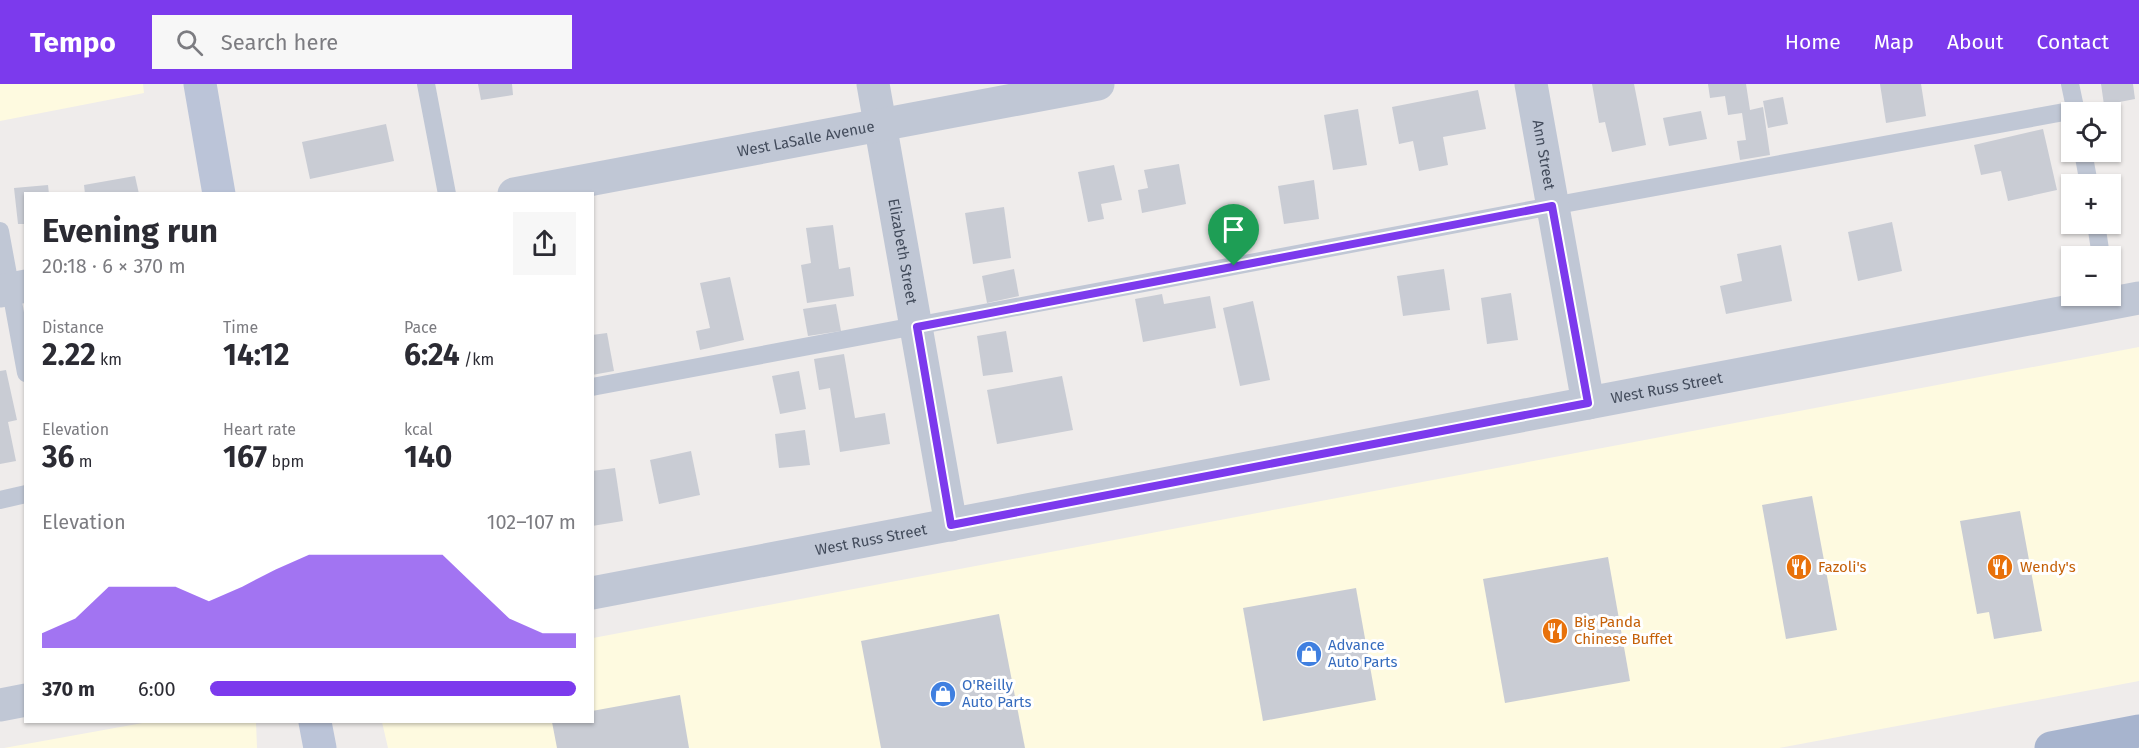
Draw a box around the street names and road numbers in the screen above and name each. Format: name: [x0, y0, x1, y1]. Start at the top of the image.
street label: West LaSalle Avenue: [736, 117, 876, 161]
street label: Ann Street: [1529, 118, 1559, 192]
street label: Elizabeth Street: [884, 197, 921, 306]
street label: West Russ Street: [1609, 369, 1725, 408]
street label: West Russ Street: [814, 520, 929, 559]

